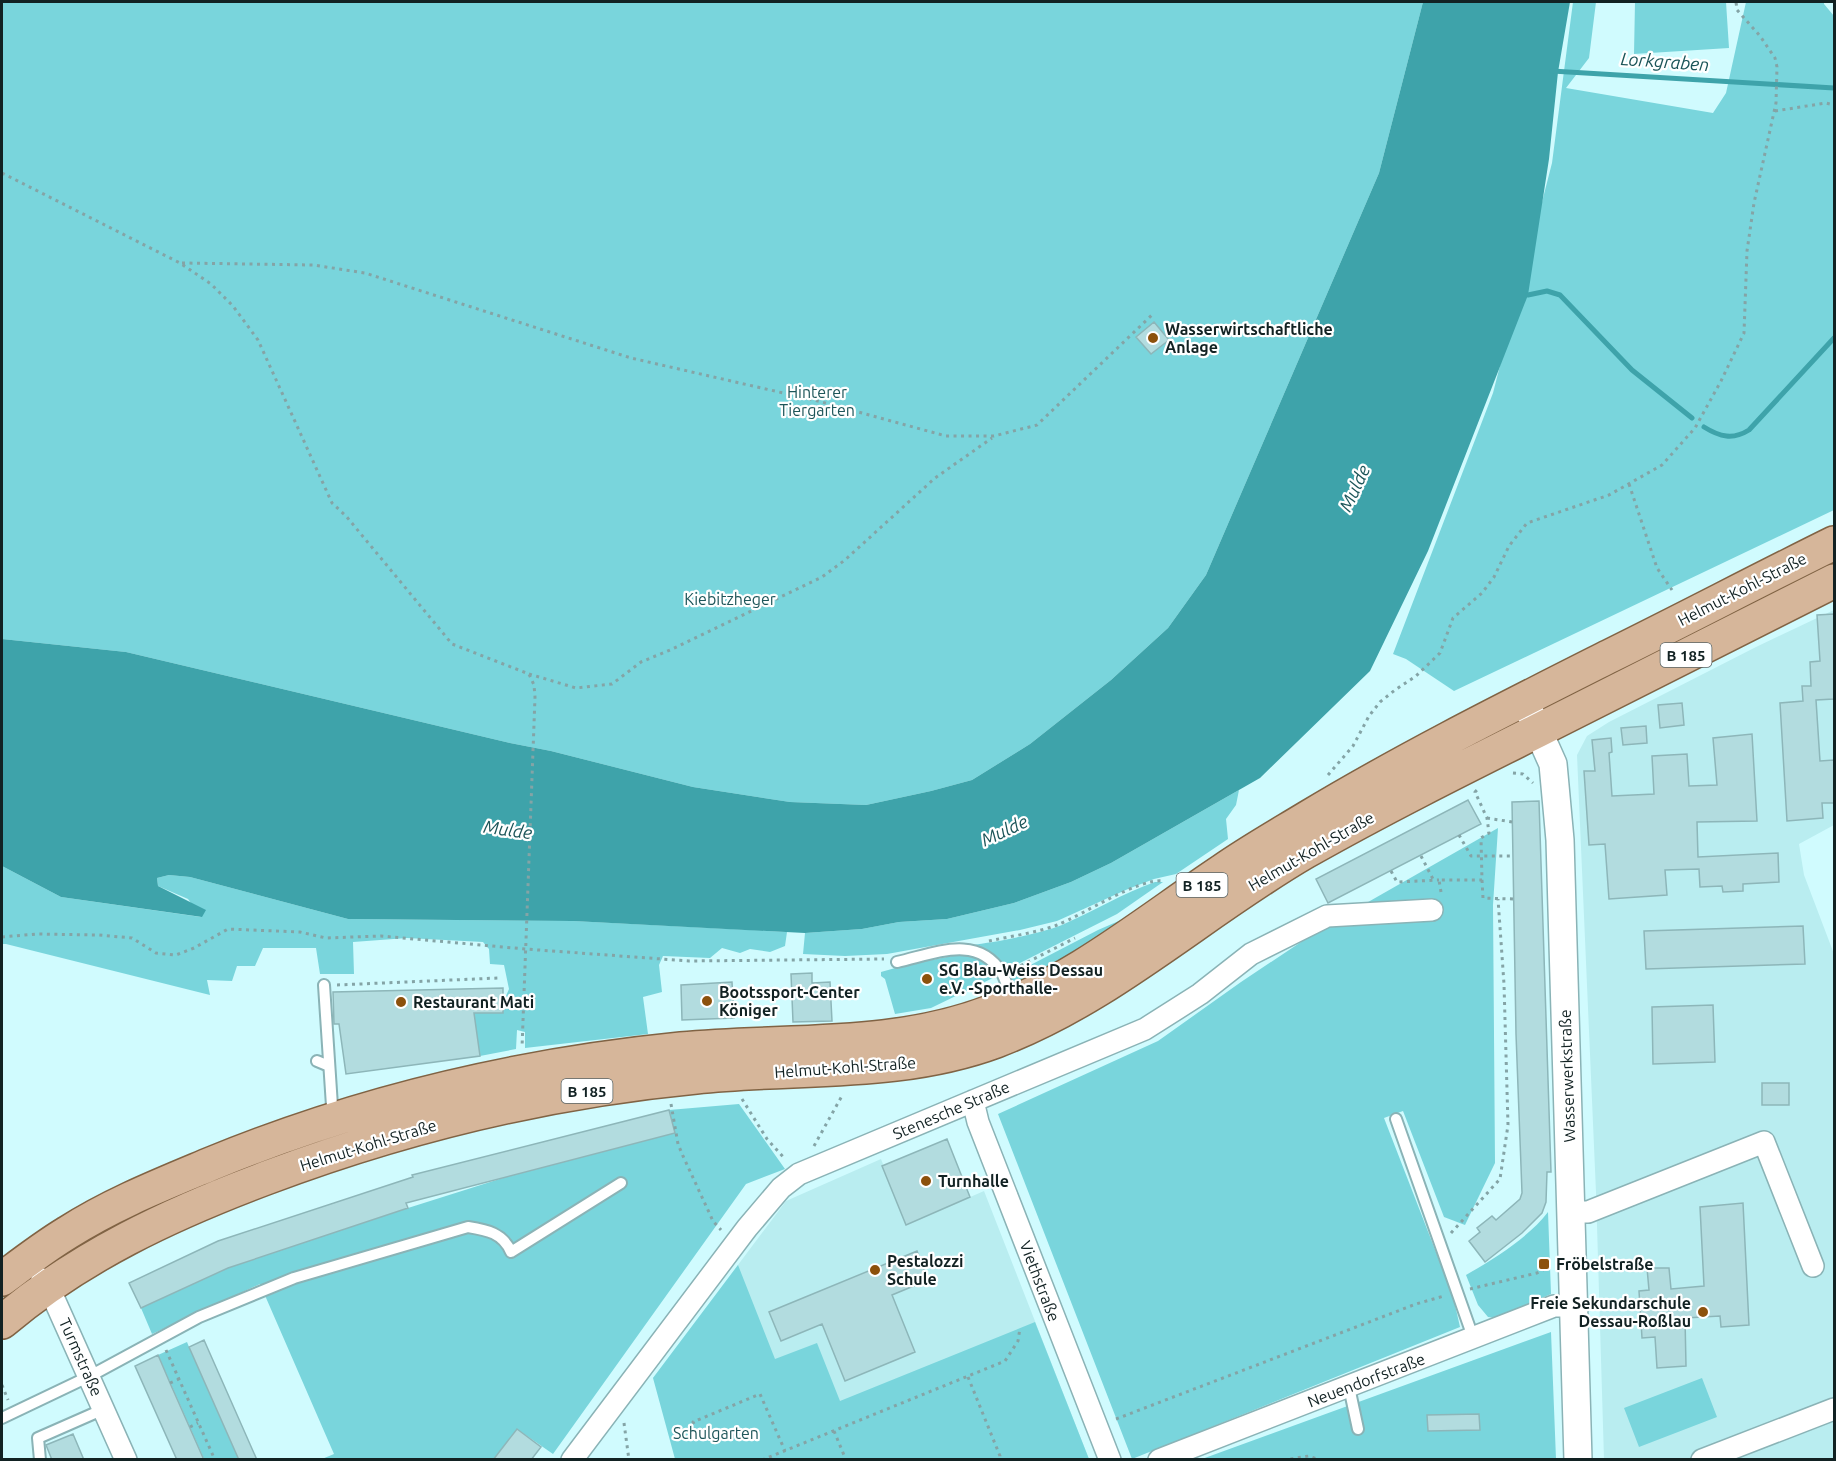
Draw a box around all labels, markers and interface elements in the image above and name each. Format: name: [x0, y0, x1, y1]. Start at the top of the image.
water label: Lorkgraben: [1620, 48, 1710, 74]
place label: Wasserwirtschaftliche Anlage: [1165, 320, 1333, 356]
marker: Wasserwirtschaftliche Anlage: [1146, 331, 1160, 345]
park label: Hinterer Tiergarten: [779, 383, 855, 419]
water label: Mulde: [1335, 462, 1373, 514]
street label: Helmut-Kohl-Straße: [1675, 549, 1809, 629]
park label: Kiebitzheger: [684, 590, 776, 608]
road number: B 185: [1660, 643, 1712, 667]
street label: Helmut-Kohl-Straße: [1245, 808, 1377, 894]
water label: Mulde: [978, 811, 1030, 849]
water label: Mulde: [482, 816, 534, 842]
road number: B 185: [1176, 873, 1228, 897]
place label: SG Blau-Weiss Dessau e.V. -Sporthalle-: [939, 961, 1103, 997]
marker: SG Blau-Weiss Dessau e.V. -Sporthalle-: [920, 972, 934, 986]
place label: Bootssport-Center Königer: [719, 983, 860, 1019]
place label: Restaurant Mati: [413, 993, 534, 1011]
marker: Bootssport-Center Königer: [700, 994, 714, 1008]
marker: Restaurant Mati: [394, 995, 408, 1009]
street label: Wasserwerkstraße: [1556, 1009, 1578, 1143]
street label: Helmut-Kohl-Straße: [774, 1053, 916, 1081]
street label: Stenesche Straße: [890, 1077, 1012, 1143]
road number: B 185: [562, 1079, 612, 1103]
street label: Helmut-Kohl-Straße: [298, 1116, 438, 1174]
place label: Turnhalle: [938, 1172, 1009, 1190]
marker: Turnhalle: [919, 1174, 933, 1188]
street label: Viethstraße: [1016, 1238, 1064, 1324]
place label: Pestalozzi Schule: [887, 1252, 963, 1288]
place label: Fröbelstraße: [1556, 1255, 1654, 1273]
marker: Fröbelstraße: [1537, 1257, 1551, 1271]
marker: Pestalozzi Schule: [868, 1263, 882, 1277]
place label: Freie Sekundarschule Dessau-Roßlau: [1530, 1294, 1691, 1330]
marker: Freie Sekundarschule Dessau-Roßlau: [1696, 1305, 1710, 1319]
street label: Turmstraße: [56, 1315, 106, 1399]
street label: Neuendorfstraße: [1305, 1349, 1427, 1411]
park label: Schulgarten: [673, 1424, 759, 1442]

